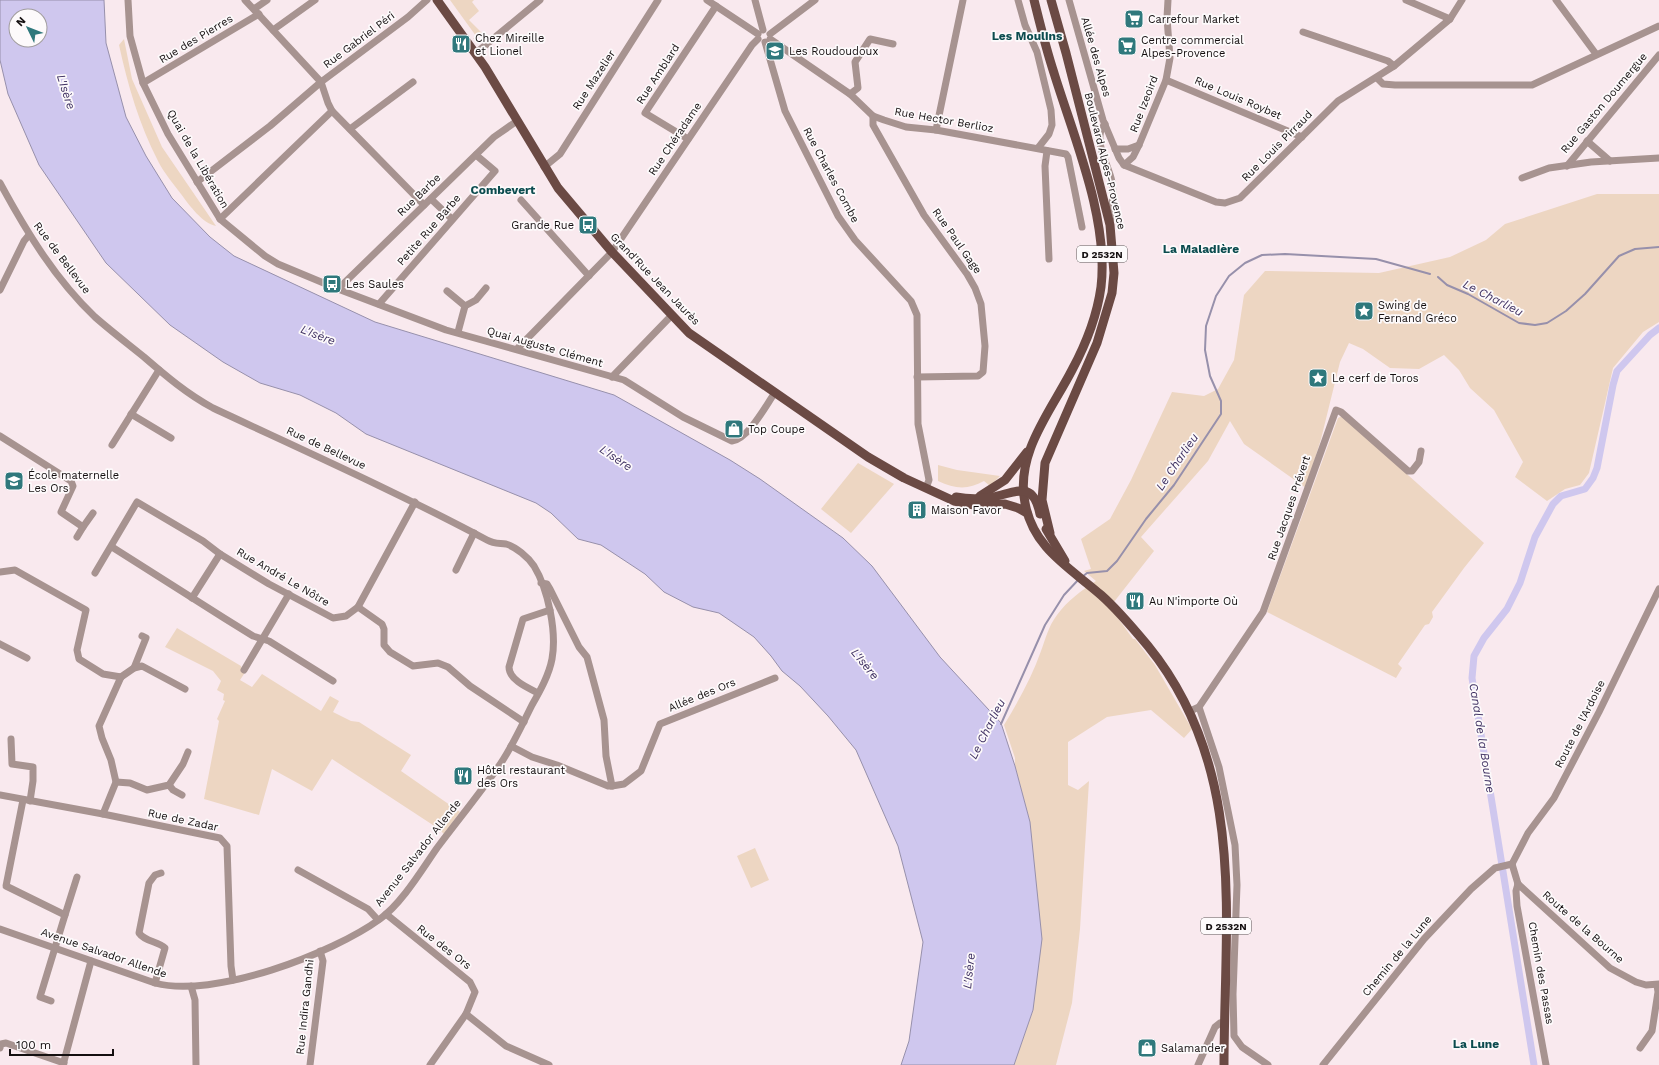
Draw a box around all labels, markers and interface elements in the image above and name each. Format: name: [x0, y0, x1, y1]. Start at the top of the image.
north arrow: [8, 8, 48, 48]
supermarket icon: Carrefour Market: [1123, 8, 1145, 30]
street label: Rue Gabriel Péri: [321, 9, 397, 71]
street label: Rue des Pierres: [157, 12, 235, 66]
place label: Carrefour Market: [1148, 13, 1240, 26]
text: N: [14, 14, 29, 29]
street label: Allée des Alpes: [1078, 16, 1114, 99]
district label: Les Moulins: [992, 29, 1063, 43]
place label: Chez Mireille et Lionel: [475, 32, 544, 58]
restaurant icon: Chez Mireille et Lionel: [450, 33, 472, 55]
place label: Centre commercial Alpes-Provence: [1141, 34, 1244, 60]
supermarket icon: Centre commercial Alpes-Provence: [1116, 35, 1138, 57]
school or university icon: Les Roudoudoux: [764, 40, 786, 62]
street label: Rue Amblard: [634, 41, 682, 107]
place label: Les Roudoudoux: [789, 45, 878, 58]
street label: Rue Mazelier: [570, 47, 618, 112]
street label: Rue Gaston Doumergue: [1558, 50, 1650, 156]
water label: L'Isère: [54, 73, 78, 111]
street label: Rue Izeoird: [1127, 74, 1161, 134]
street label: Rue Louis Roybet: [1193, 74, 1284, 122]
street label: Boulevard Alpes-Provence: [1082, 91, 1128, 231]
street label: Rue Chéradame: [646, 100, 704, 178]
street label: Rue Hector Berlioz: [893, 105, 995, 135]
street label: Quai de la Libération: [164, 107, 232, 211]
street label: Rue Louis Pirraud: [1239, 108, 1315, 184]
street label: Rue Charles Combe: [800, 125, 862, 225]
street label: Rue Barbe: [395, 171, 443, 219]
district label: Combevert: [471, 183, 536, 197]
street label: Petite Rue Barbe: [394, 192, 464, 268]
street label: Rue Paul Gage: [930, 206, 984, 276]
bus stop icon: Grande Rue: [577, 214, 599, 236]
place label: Grande Rue: [511, 219, 574, 232]
street label: Rue de Bellevue: [31, 220, 93, 296]
street label: Grand'Rue Jean Jaurès: [608, 230, 703, 328]
district label: La Maladière: [1163, 242, 1239, 256]
road number: D 2532N: [1077, 246, 1127, 262]
bus stop icon: Les Saules: [321, 273, 343, 295]
water label: Le Charlieu: [1461, 277, 1525, 319]
place label: Les Saules: [346, 278, 404, 291]
place label: Swing de Fernand Gréco: [1378, 299, 1457, 325]
place icon: Swing de Fernand Gréco: [1353, 300, 1375, 322]
water label: L'Isère: [299, 322, 337, 348]
street label: Quai Auguste Clément: [486, 324, 605, 370]
place icon: Le cerf de Toros: [1307, 367, 1329, 389]
place label: Le cerf de Toros: [1332, 372, 1419, 385]
shop icon: Top Coupe: [723, 418, 745, 440]
place label: Top Coupe: [748, 423, 805, 436]
street label: Rue de Bellevue: [284, 424, 368, 472]
water label: Le Charlieu: [1153, 431, 1201, 493]
water label: L'Isère: [597, 442, 635, 474]
street label: Rue Jacques Prévert: [1265, 454, 1313, 562]
place label: École maternelle Les Ors: [28, 468, 119, 495]
school or university icon: École maternelle Les Ors: [3, 470, 25, 492]
building icon: Maison Favor: [906, 499, 928, 521]
place label: Maison Favor: [931, 504, 1002, 517]
street label: Rue André Le Nôtre: [234, 545, 332, 609]
restaurant icon: Au N'importe Où: [1124, 590, 1146, 612]
place label: Au N'importe Où: [1149, 595, 1238, 608]
water label: L'Isère: [848, 646, 882, 682]
street label: Allée des Ors: [666, 676, 738, 714]
street label: Route de l'Ardoise: [1552, 678, 1608, 770]
water label: Canal de la Bourne: [1466, 682, 1498, 794]
water label: Le Charlieu: [966, 697, 1008, 761]
place label: Hôtel restaurant des Ors: [477, 764, 566, 790]
restaurant icon: Hôtel restaurant des Ors: [452, 765, 474, 787]
street label: Avenue Salvador Allende: [372, 797, 464, 909]
street label: Rue de Zadar: [147, 806, 220, 834]
street label: Route de la Bourne: [1540, 888, 1626, 966]
street label: Chemin de la Lune: [1360, 913, 1434, 999]
road number: D 2532N: [1201, 918, 1251, 934]
street label: Chemin des Passas: [1526, 921, 1556, 1026]
street label: Rue des Ors: [414, 922, 474, 972]
street label: Avenue Salvador Allende: [39, 925, 169, 981]
water label: L'Isère: [960, 952, 978, 990]
street label: Rue Indira Gandhi: [294, 959, 316, 1055]
scale bar: [10, 1031, 113, 1057]
shop icon: Salamander: [1136, 1037, 1158, 1059]
district label: La Lune: [1453, 1037, 1499, 1051]
text: 100 m: [16, 1038, 51, 1052]
place label: Salamander: [1161, 1042, 1226, 1055]

